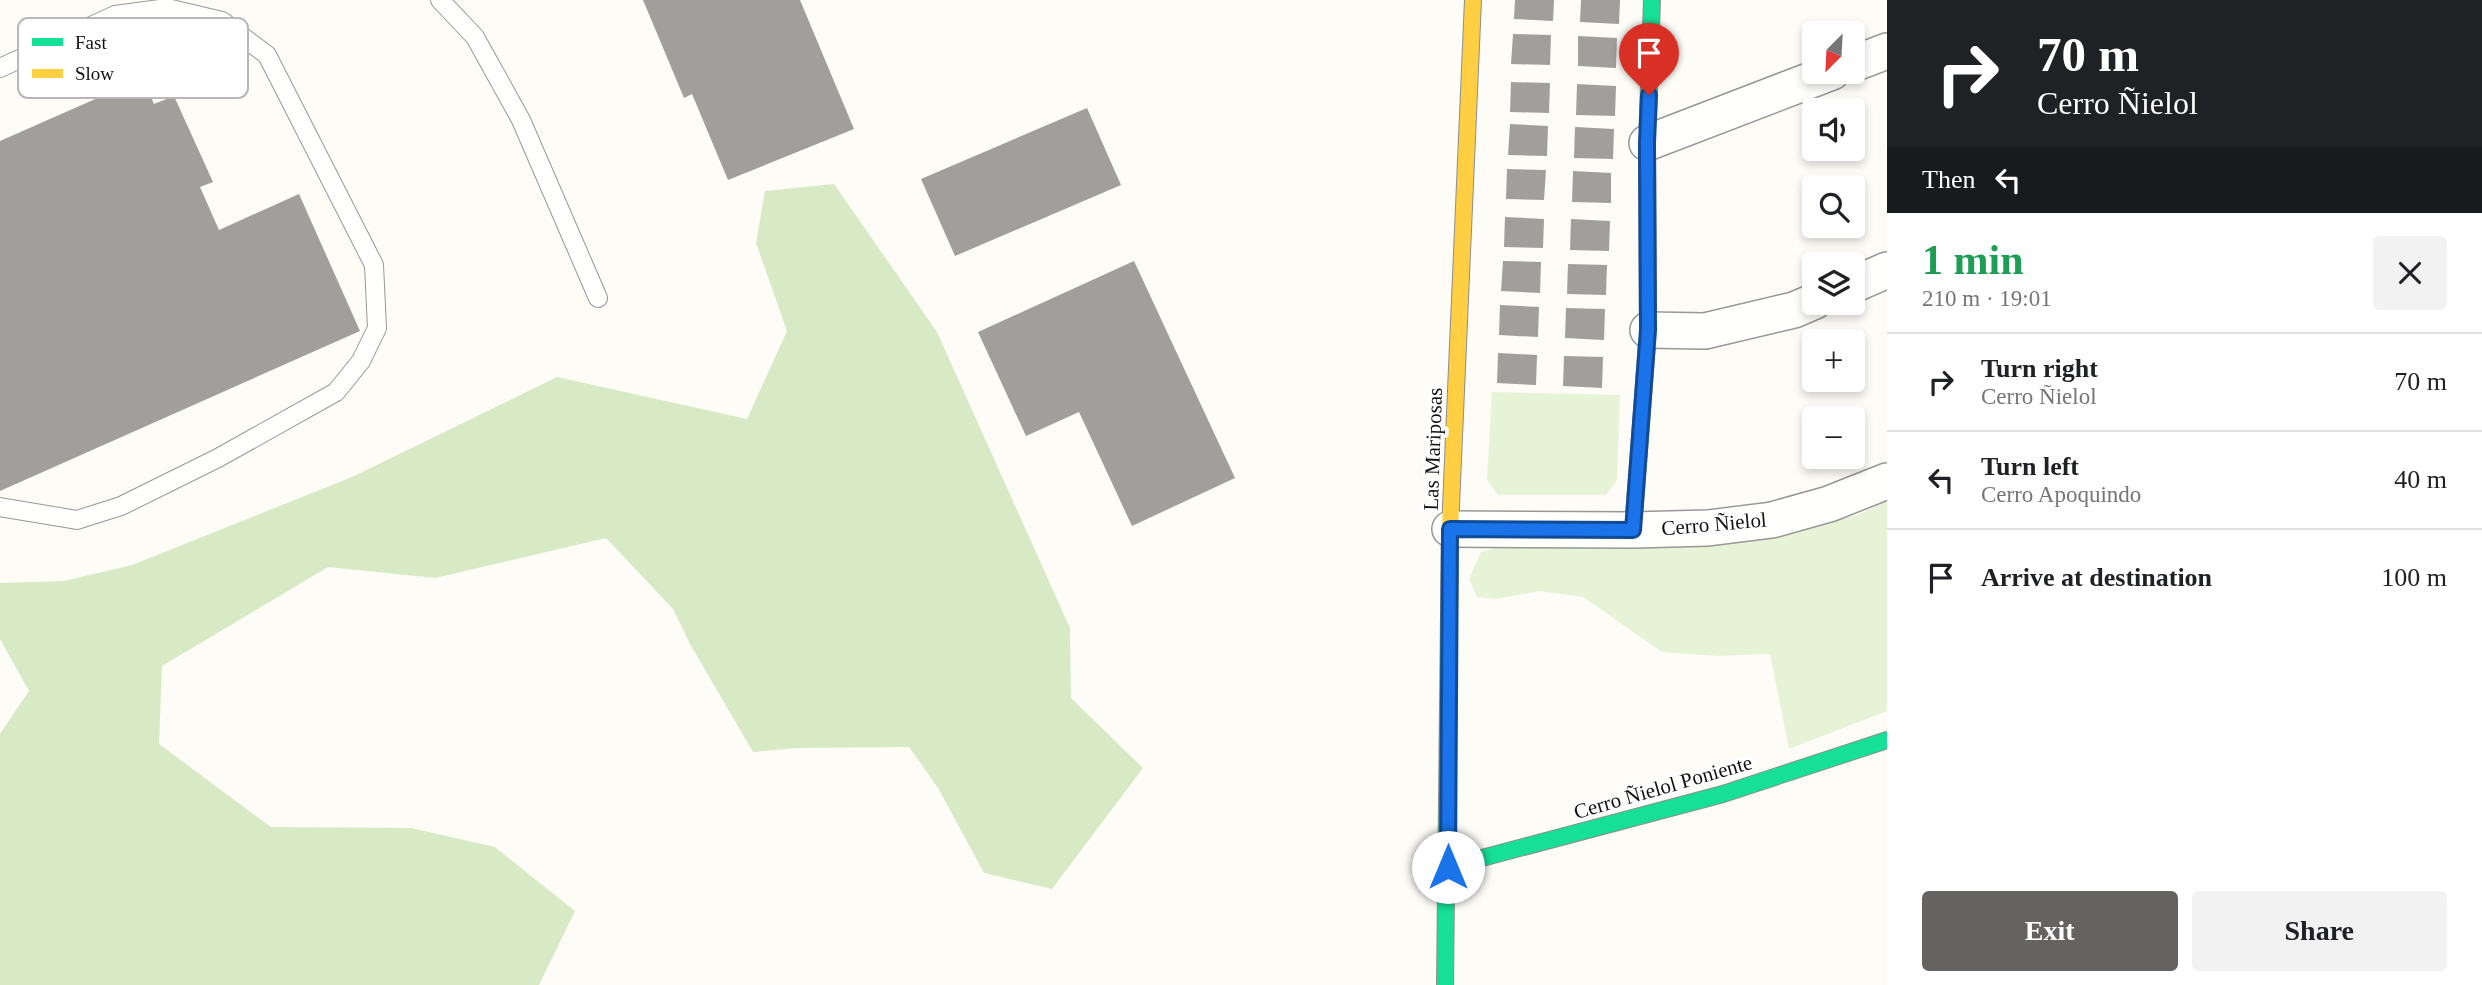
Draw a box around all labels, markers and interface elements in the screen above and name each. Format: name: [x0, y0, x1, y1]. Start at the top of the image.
legend: [18, 18, 248, 98]
north arrow: [1802, 21, 1866, 84]
map controls: [1802, 21, 1865, 469]
pin: [1619, 23, 1679, 95]
text: 70 m: [2037, 27, 2139, 82]
icon: right: [1922, 28, 2013, 119]
text: Fast: [75, 32, 107, 53]
icon: arrive: [1630, 34, 1668, 72]
text: Slow: [75, 63, 114, 84]
text: Cerro Ñielol: [2037, 85, 2198, 121]
button: sound: [1802, 98, 1865, 161]
icon: left: [1989, 161, 2027, 199]
text: Then: [1922, 165, 1975, 194]
button: search: [1802, 175, 1865, 238]
button: close: [2373, 236, 2447, 310]
text: 1 min: [1922, 237, 2024, 283]
button: layers: [1802, 252, 1865, 315]
text: 210 m · 19:01: [1922, 286, 2052, 311]
button: +: [1802, 329, 1865, 392]
text: Turn right: [1981, 354, 2098, 383]
icon: right: [1922, 363, 1960, 401]
text: 70 m: [2394, 367, 2447, 396]
text: Cerro Ñielol: [1981, 384, 2097, 409]
street label: Las Mariposas: [1419, 387, 1447, 511]
button: −: [1802, 406, 1865, 469]
text: Turn left: [1981, 452, 2079, 481]
icon: left: [1922, 461, 1960, 499]
text: 40 m: [2394, 465, 2447, 494]
text: Cerro Apoquindo: [1981, 482, 2141, 507]
street label: Cerro Ñielol: [1660, 507, 1768, 541]
icon: arrive: [1922, 559, 1960, 597]
text: Arrive at destination: [1981, 563, 2212, 592]
text: 100 m: [2381, 563, 2447, 592]
street label: Cerro Ñielol Poniente: [1571, 750, 1755, 824]
position arrow: [1411, 830, 1485, 904]
button: Exit: [1922, 891, 2178, 971]
button: Share: [2192, 891, 2447, 971]

